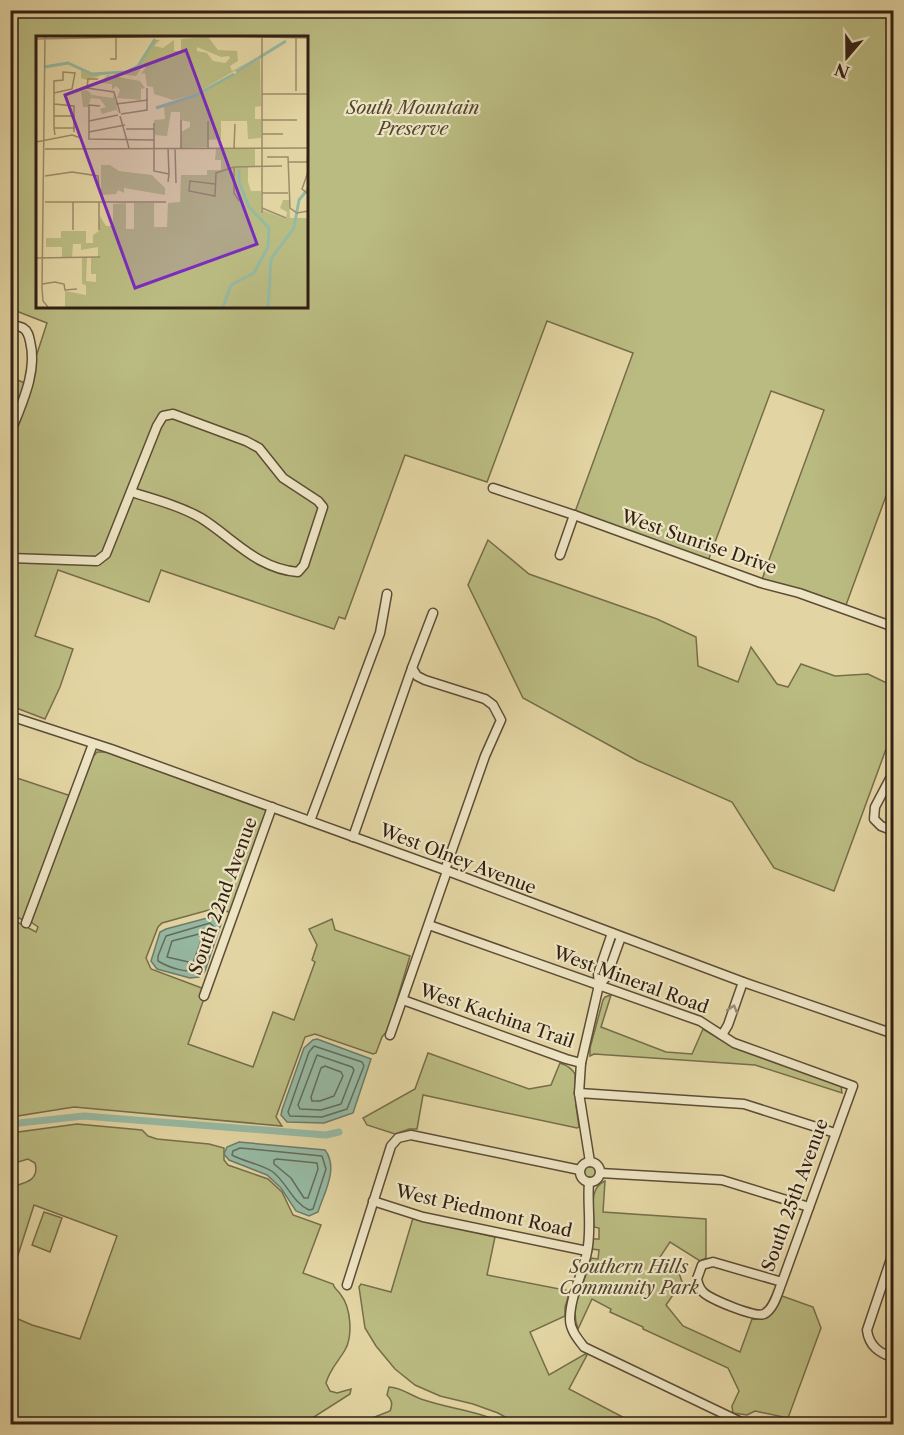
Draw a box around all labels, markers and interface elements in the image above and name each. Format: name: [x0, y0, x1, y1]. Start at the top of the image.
north arrow: [817, 27, 877, 87]
inset map: [36, 36, 308, 308]
text: N: [832, 59, 852, 83]
park label: South Mountain Preserve: [346, 97, 480, 140]
street label: West Sunrise Drive: [617, 505, 780, 579]
street label: South 22nd Avenue: [184, 814, 262, 978]
street label: West Olney Avenue: [376, 819, 539, 899]
street label: West Mineral Road: [549, 941, 712, 1018]
street label: West Kachina Trail: [416, 979, 577, 1053]
one-way arrow: [726, 1004, 738, 1015]
street label: South 25th Avenue: [757, 1116, 833, 1274]
street label: West Piedmont Road: [393, 1180, 574, 1242]
park label: Southern Hills Community Park: [559, 1256, 699, 1299]

